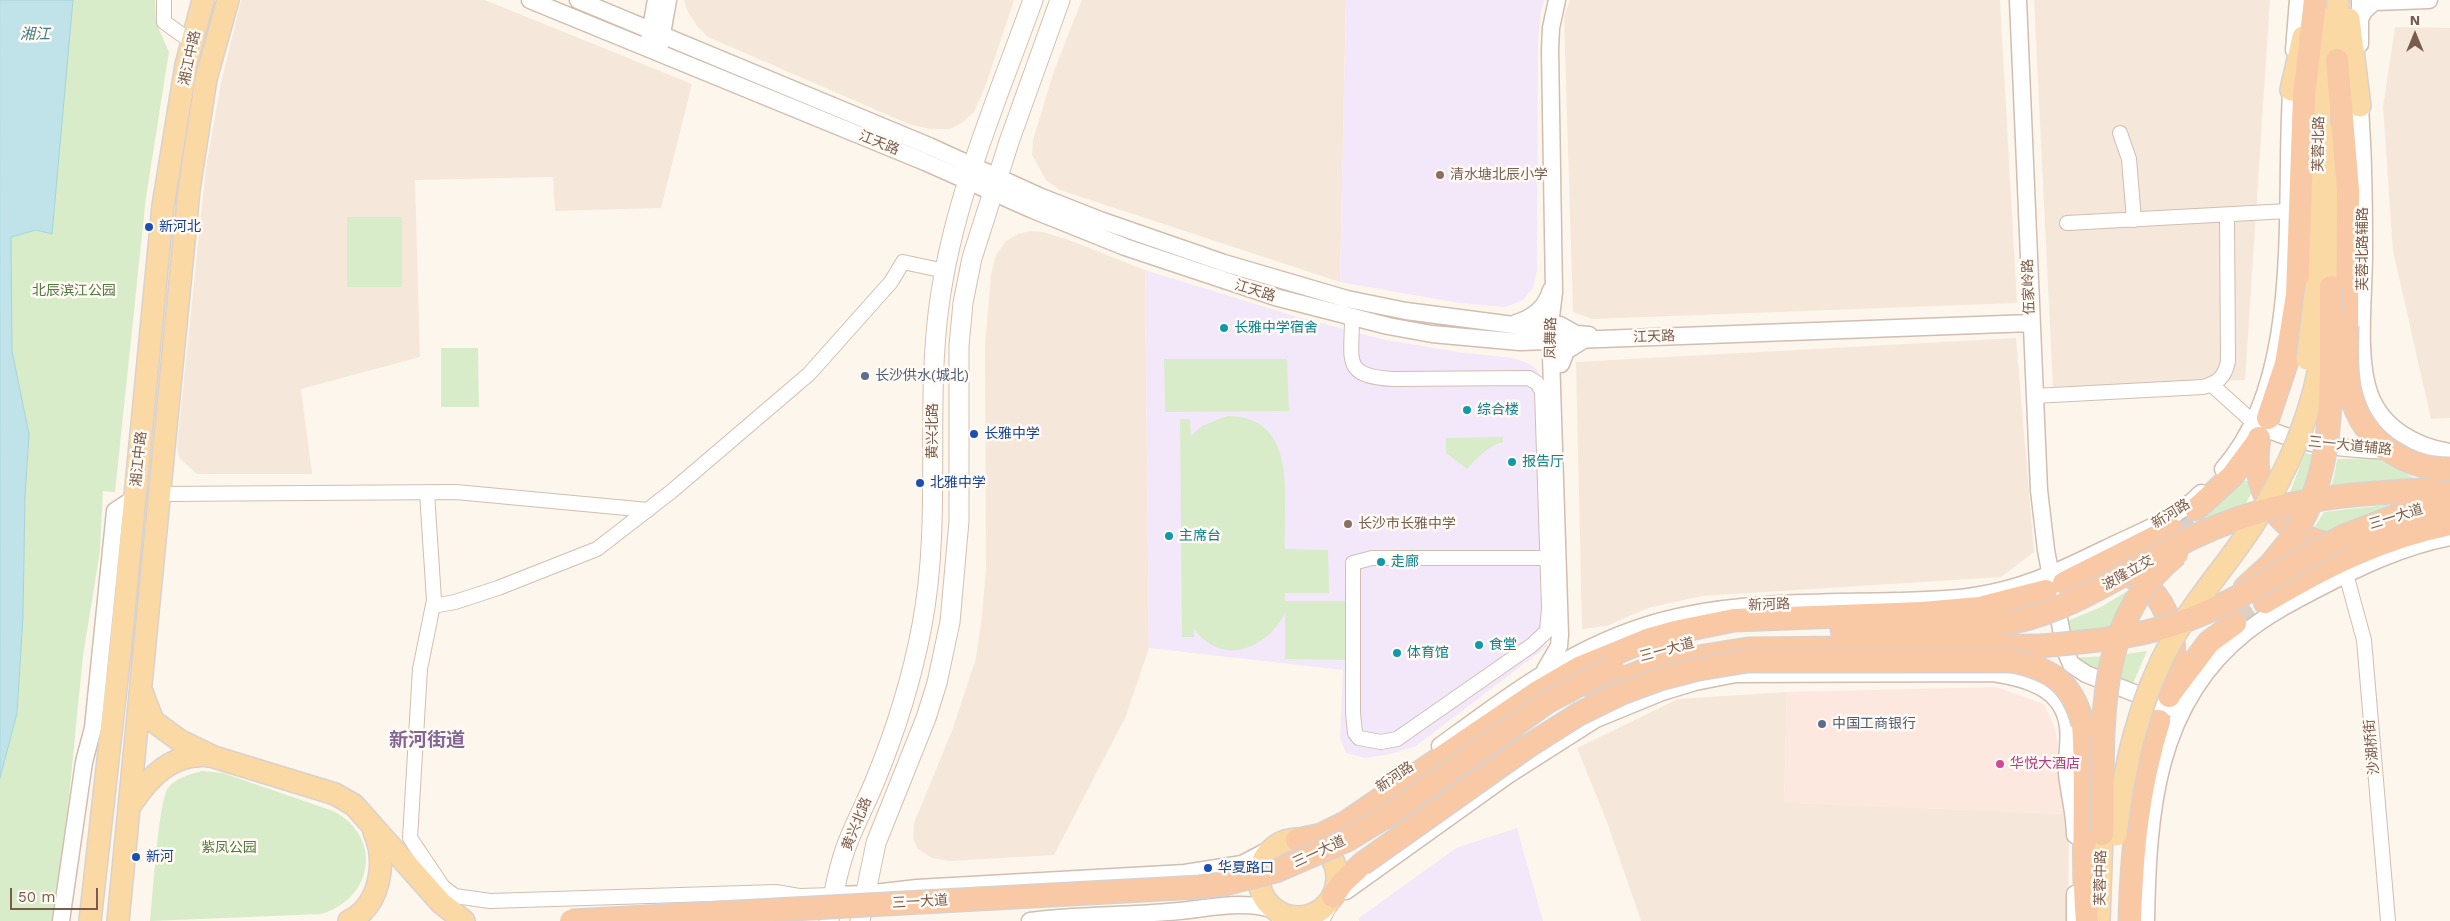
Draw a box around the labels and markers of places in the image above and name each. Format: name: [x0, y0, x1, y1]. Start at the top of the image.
place label: 清水塘北辰小学: [1450, 167, 1548, 183]
marker: 清水塘北辰小学: [1434, 169, 1446, 181]
place label: 新河北: [159, 219, 201, 235]
marker: 新河北: [143, 221, 155, 233]
place label: 长雅中学宿舍: [1234, 320, 1318, 336]
marker: 长雅中学宿舍: [1218, 322, 1230, 334]
place label: 长沙供水(城北): [875, 368, 969, 384]
marker: 长沙供水(城北): [859, 370, 871, 382]
place label: 综合楼: [1477, 402, 1519, 418]
marker: 综合楼: [1461, 404, 1473, 416]
place label: 长雅中学: [984, 426, 1040, 442]
marker: 长雅中学: [968, 428, 980, 440]
place label: 报告厅: [1522, 454, 1564, 470]
marker: 报告厅: [1506, 456, 1518, 468]
place label: 北雅中学: [930, 475, 986, 491]
marker: 北雅中学: [914, 477, 926, 489]
place label: 长沙市长雅中学: [1358, 516, 1456, 532]
marker: 长沙市长雅中学: [1342, 518, 1354, 530]
place label: 主席台: [1179, 528, 1221, 544]
marker: 主席台: [1163, 530, 1175, 542]
place label: 走廊: [1391, 554, 1419, 570]
marker: 走廊: [1375, 556, 1387, 568]
place label: 食堂: [1489, 637, 1517, 653]
marker: 食堂: [1473, 639, 1485, 651]
place label: 体育馆: [1407, 645, 1449, 661]
marker: 体育馆: [1391, 647, 1403, 659]
place label: 中国工商银行: [1832, 716, 1916, 732]
marker: 中国工商银行: [1816, 718, 1828, 730]
place label: 华悦大酒店: [2010, 756, 2080, 772]
marker: 华悦大酒店: [1994, 758, 2006, 770]
place label: 新河: [146, 849, 174, 865]
marker: 新河: [130, 851, 142, 863]
place label: 华夏路口: [1218, 860, 1274, 876]
marker: 华夏路口: [1202, 862, 1214, 874]

